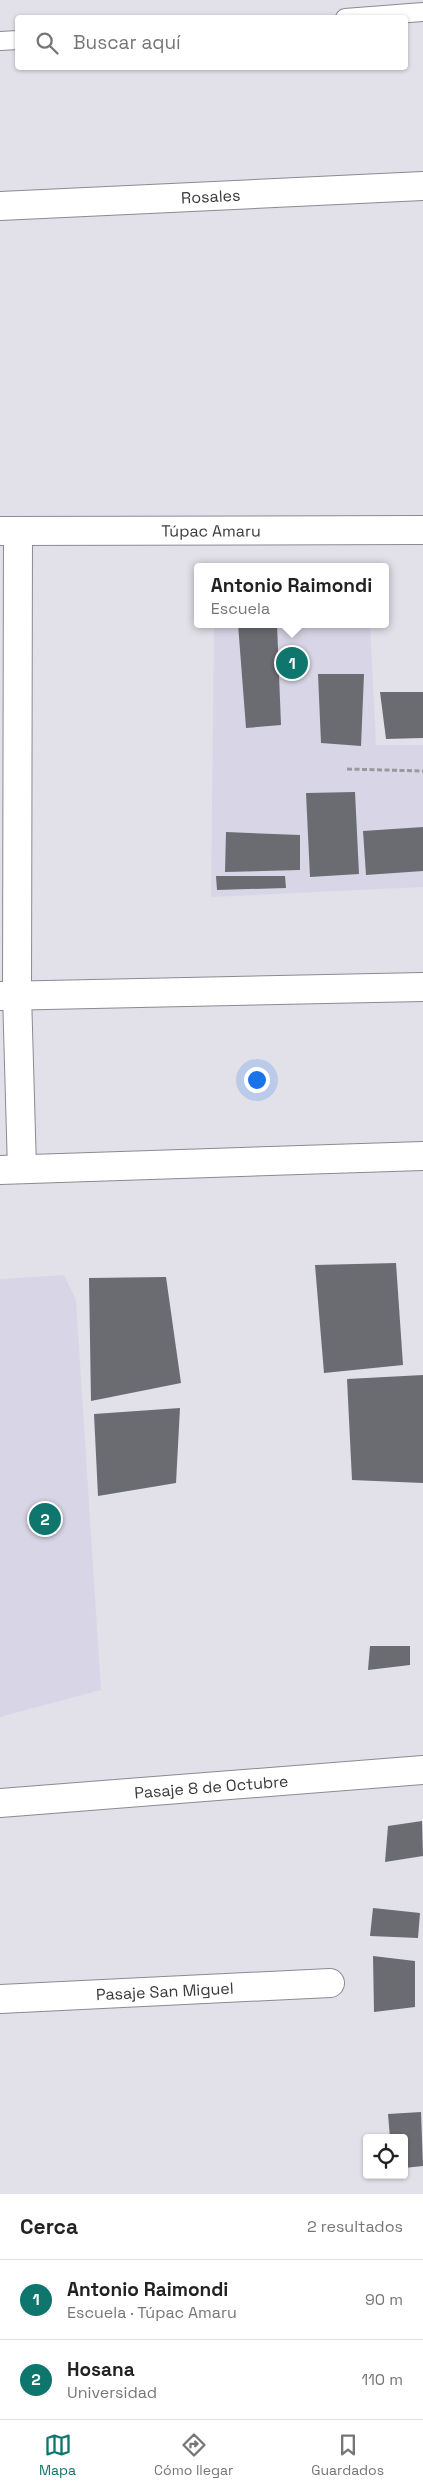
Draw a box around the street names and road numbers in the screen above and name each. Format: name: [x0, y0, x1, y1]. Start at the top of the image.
street label: Rosales: [181, 184, 241, 208]
street label: Túpac Amaru: [161, 520, 261, 541]
street label: Pasaje 8 de Octubre: [134, 1770, 289, 1803]
street label: Pasaje San Miguel: [95, 1977, 234, 2005]

